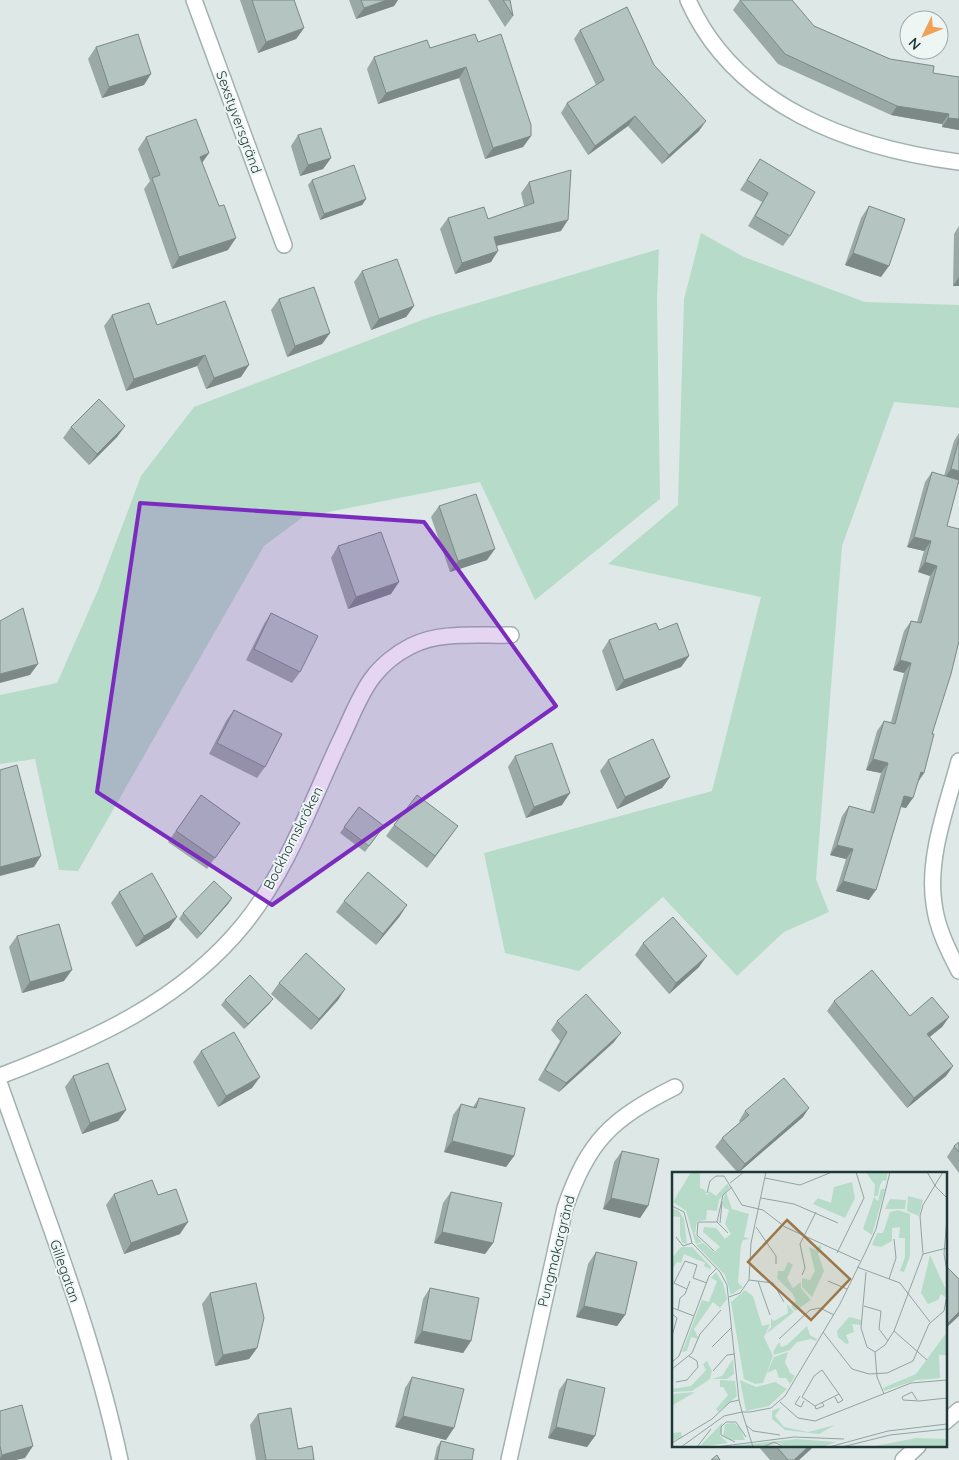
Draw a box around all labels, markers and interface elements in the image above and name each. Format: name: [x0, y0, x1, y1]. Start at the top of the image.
north arrow: [899, 10, 949, 60]
text: N: [904, 34, 925, 54]
street label: Sexstyversgränd: [212, 68, 266, 176]
street label: Bockhornskröken: [259, 783, 327, 893]
inset map: [672, 1172, 946, 1448]
street label: Pungmakargränd: [533, 1193, 579, 1309]
street label: Gillegatan: [46, 1237, 84, 1305]

